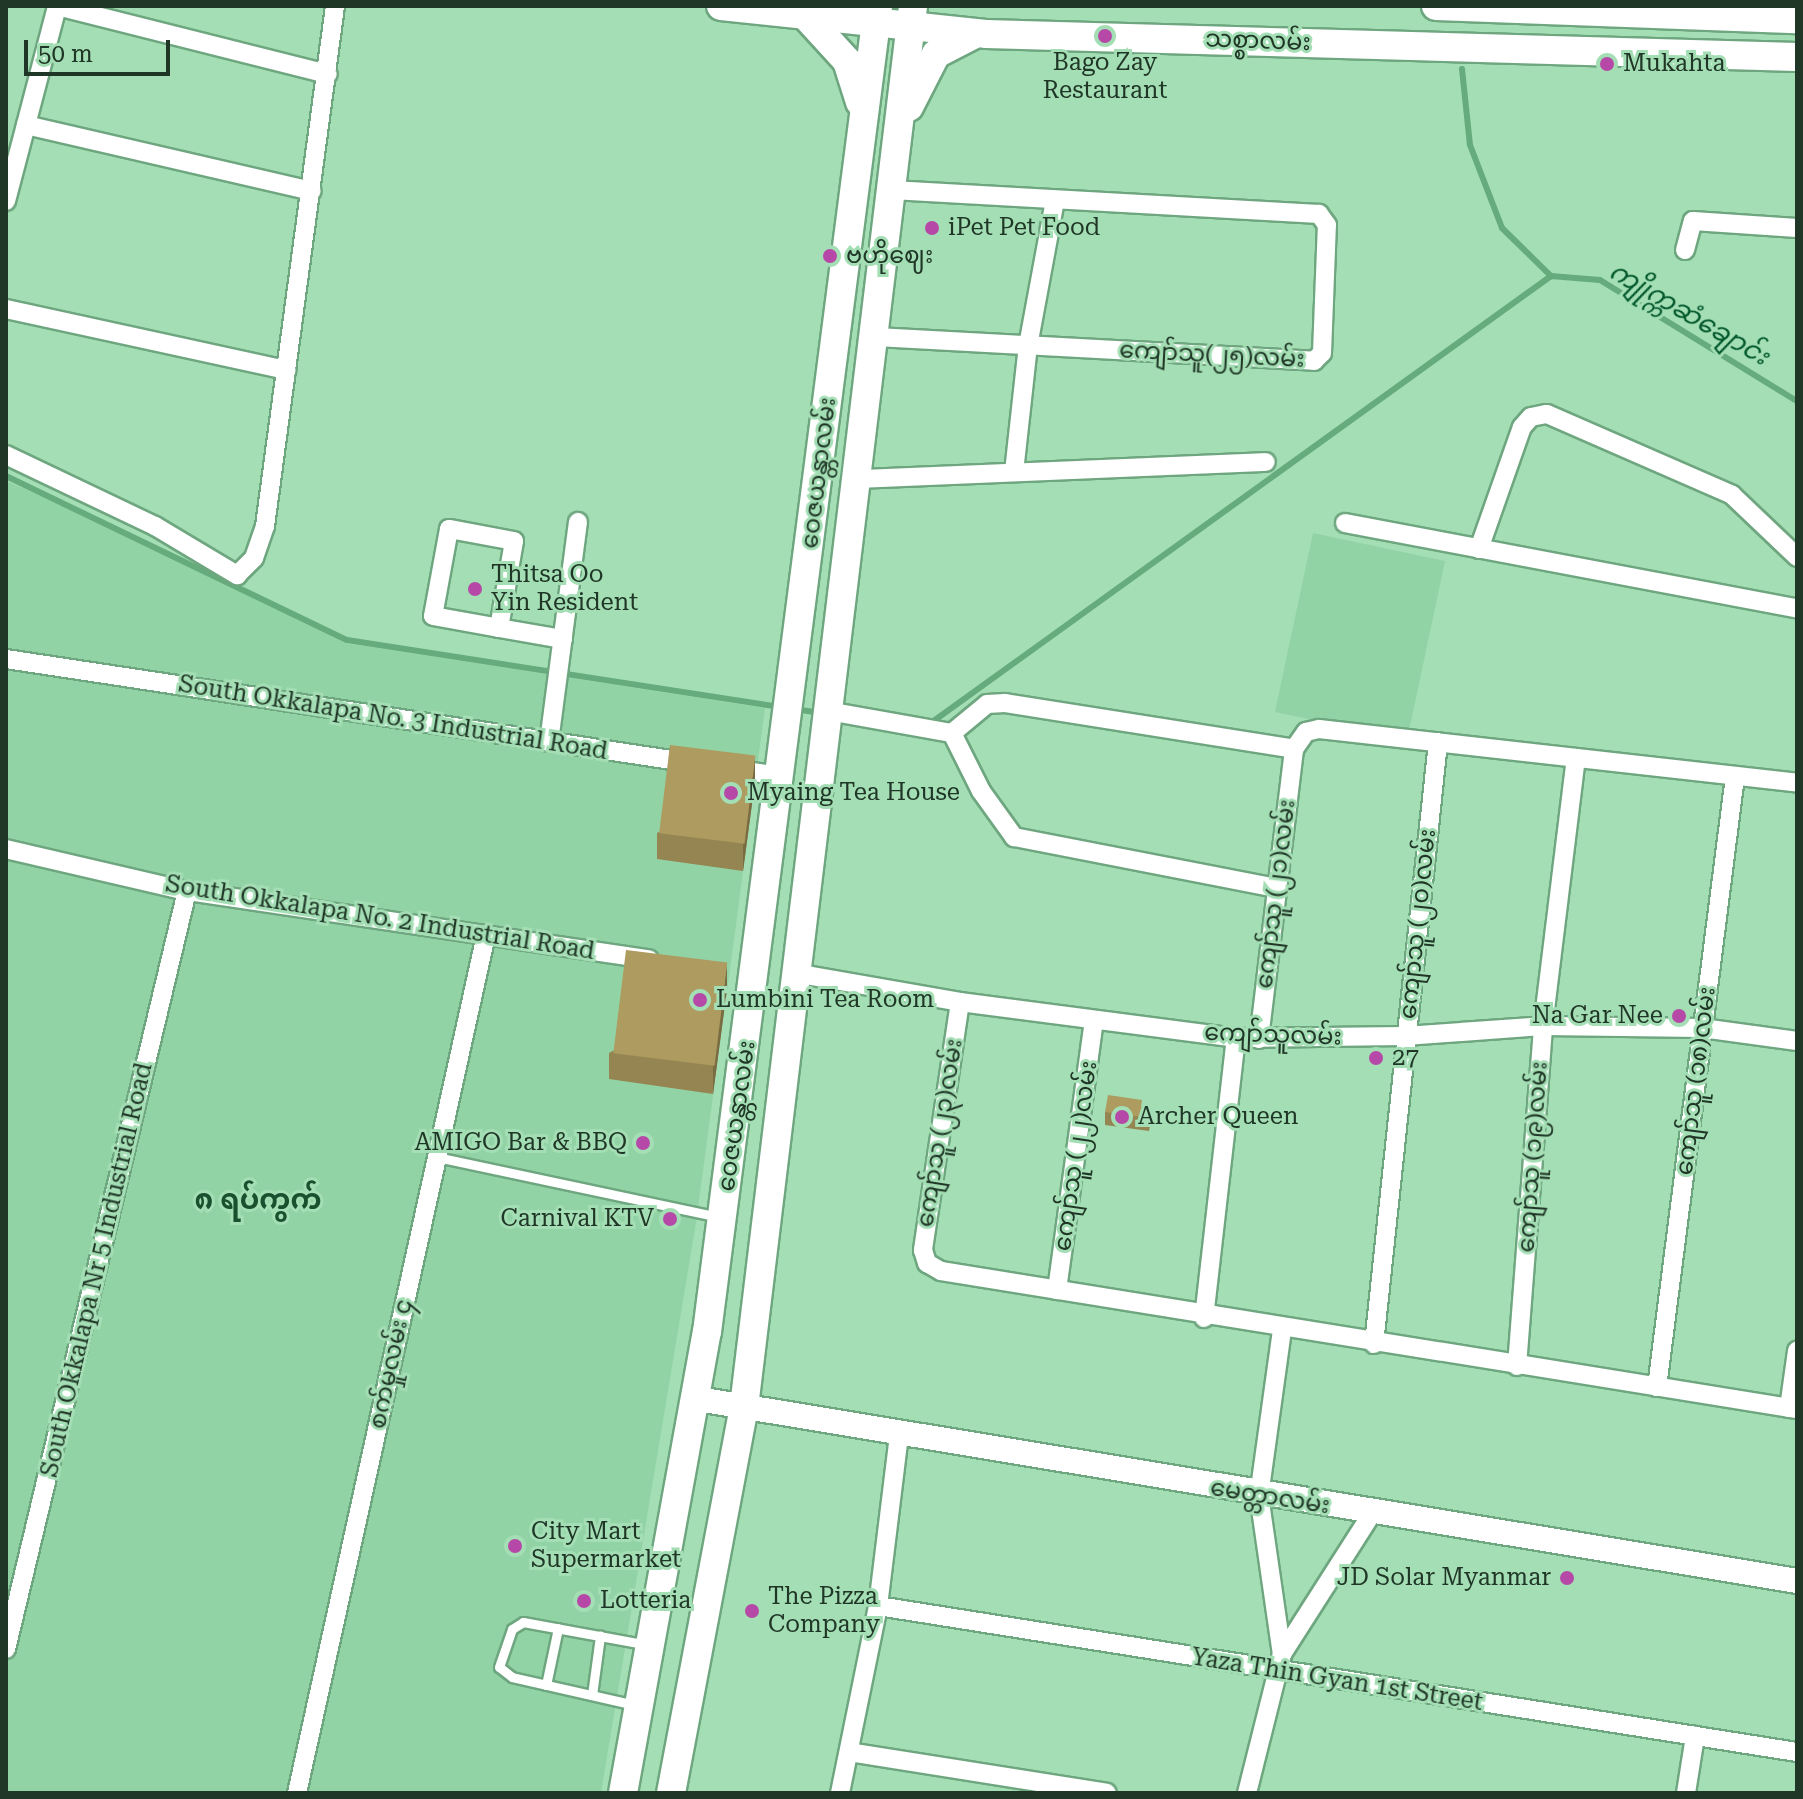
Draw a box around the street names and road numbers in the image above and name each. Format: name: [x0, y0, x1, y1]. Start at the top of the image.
street label: သစ္စာလမ်း: [1205, 25, 1311, 57]
street label: ကျော်သူ(၂၅)လမ်း: [1119, 336, 1305, 374]
street label: ဝေဇယန္တာလမ်း: [795, 396, 843, 550]
street label: South Okkalapa No. 3 Industrial Road: [176, 670, 610, 766]
street label: ကျော်သူ (၂၁)လမ်း: [1250, 798, 1302, 990]
street label: ကျော်သူ (၂၀)လမ်း: [1394, 827, 1442, 1021]
street label: South Okkalapa No. 2 Industrial Road: [163, 870, 597, 966]
street label: ကျော်သူ (၁၈)လမ်း: [1670, 985, 1722, 1177]
street label: ကျော်သူလမ်း: [1204, 1018, 1342, 1052]
street label: ကျော်သူ (၂၃)လမ်း: [911, 1037, 969, 1229]
street label: ဝေဇယန္တာလမ်း: [712, 1039, 762, 1193]
street label: ကျော်သူ (၂၂)လမ်း: [1048, 1059, 1104, 1253]
street label: South Okkalapa Nr 5 Industrial Road: [35, 1060, 159, 1480]
street label: ကျော်သူ (၁၉)လမ်း: [1512, 1060, 1554, 1254]
street label: စက်မှုလမ်း ၄: [363, 1297, 419, 1431]
street label: မေတ္တာလမ်း: [1208, 1473, 1332, 1521]
street label: Yaza Thin Gyan 1st Street: [1189, 1643, 1485, 1717]

